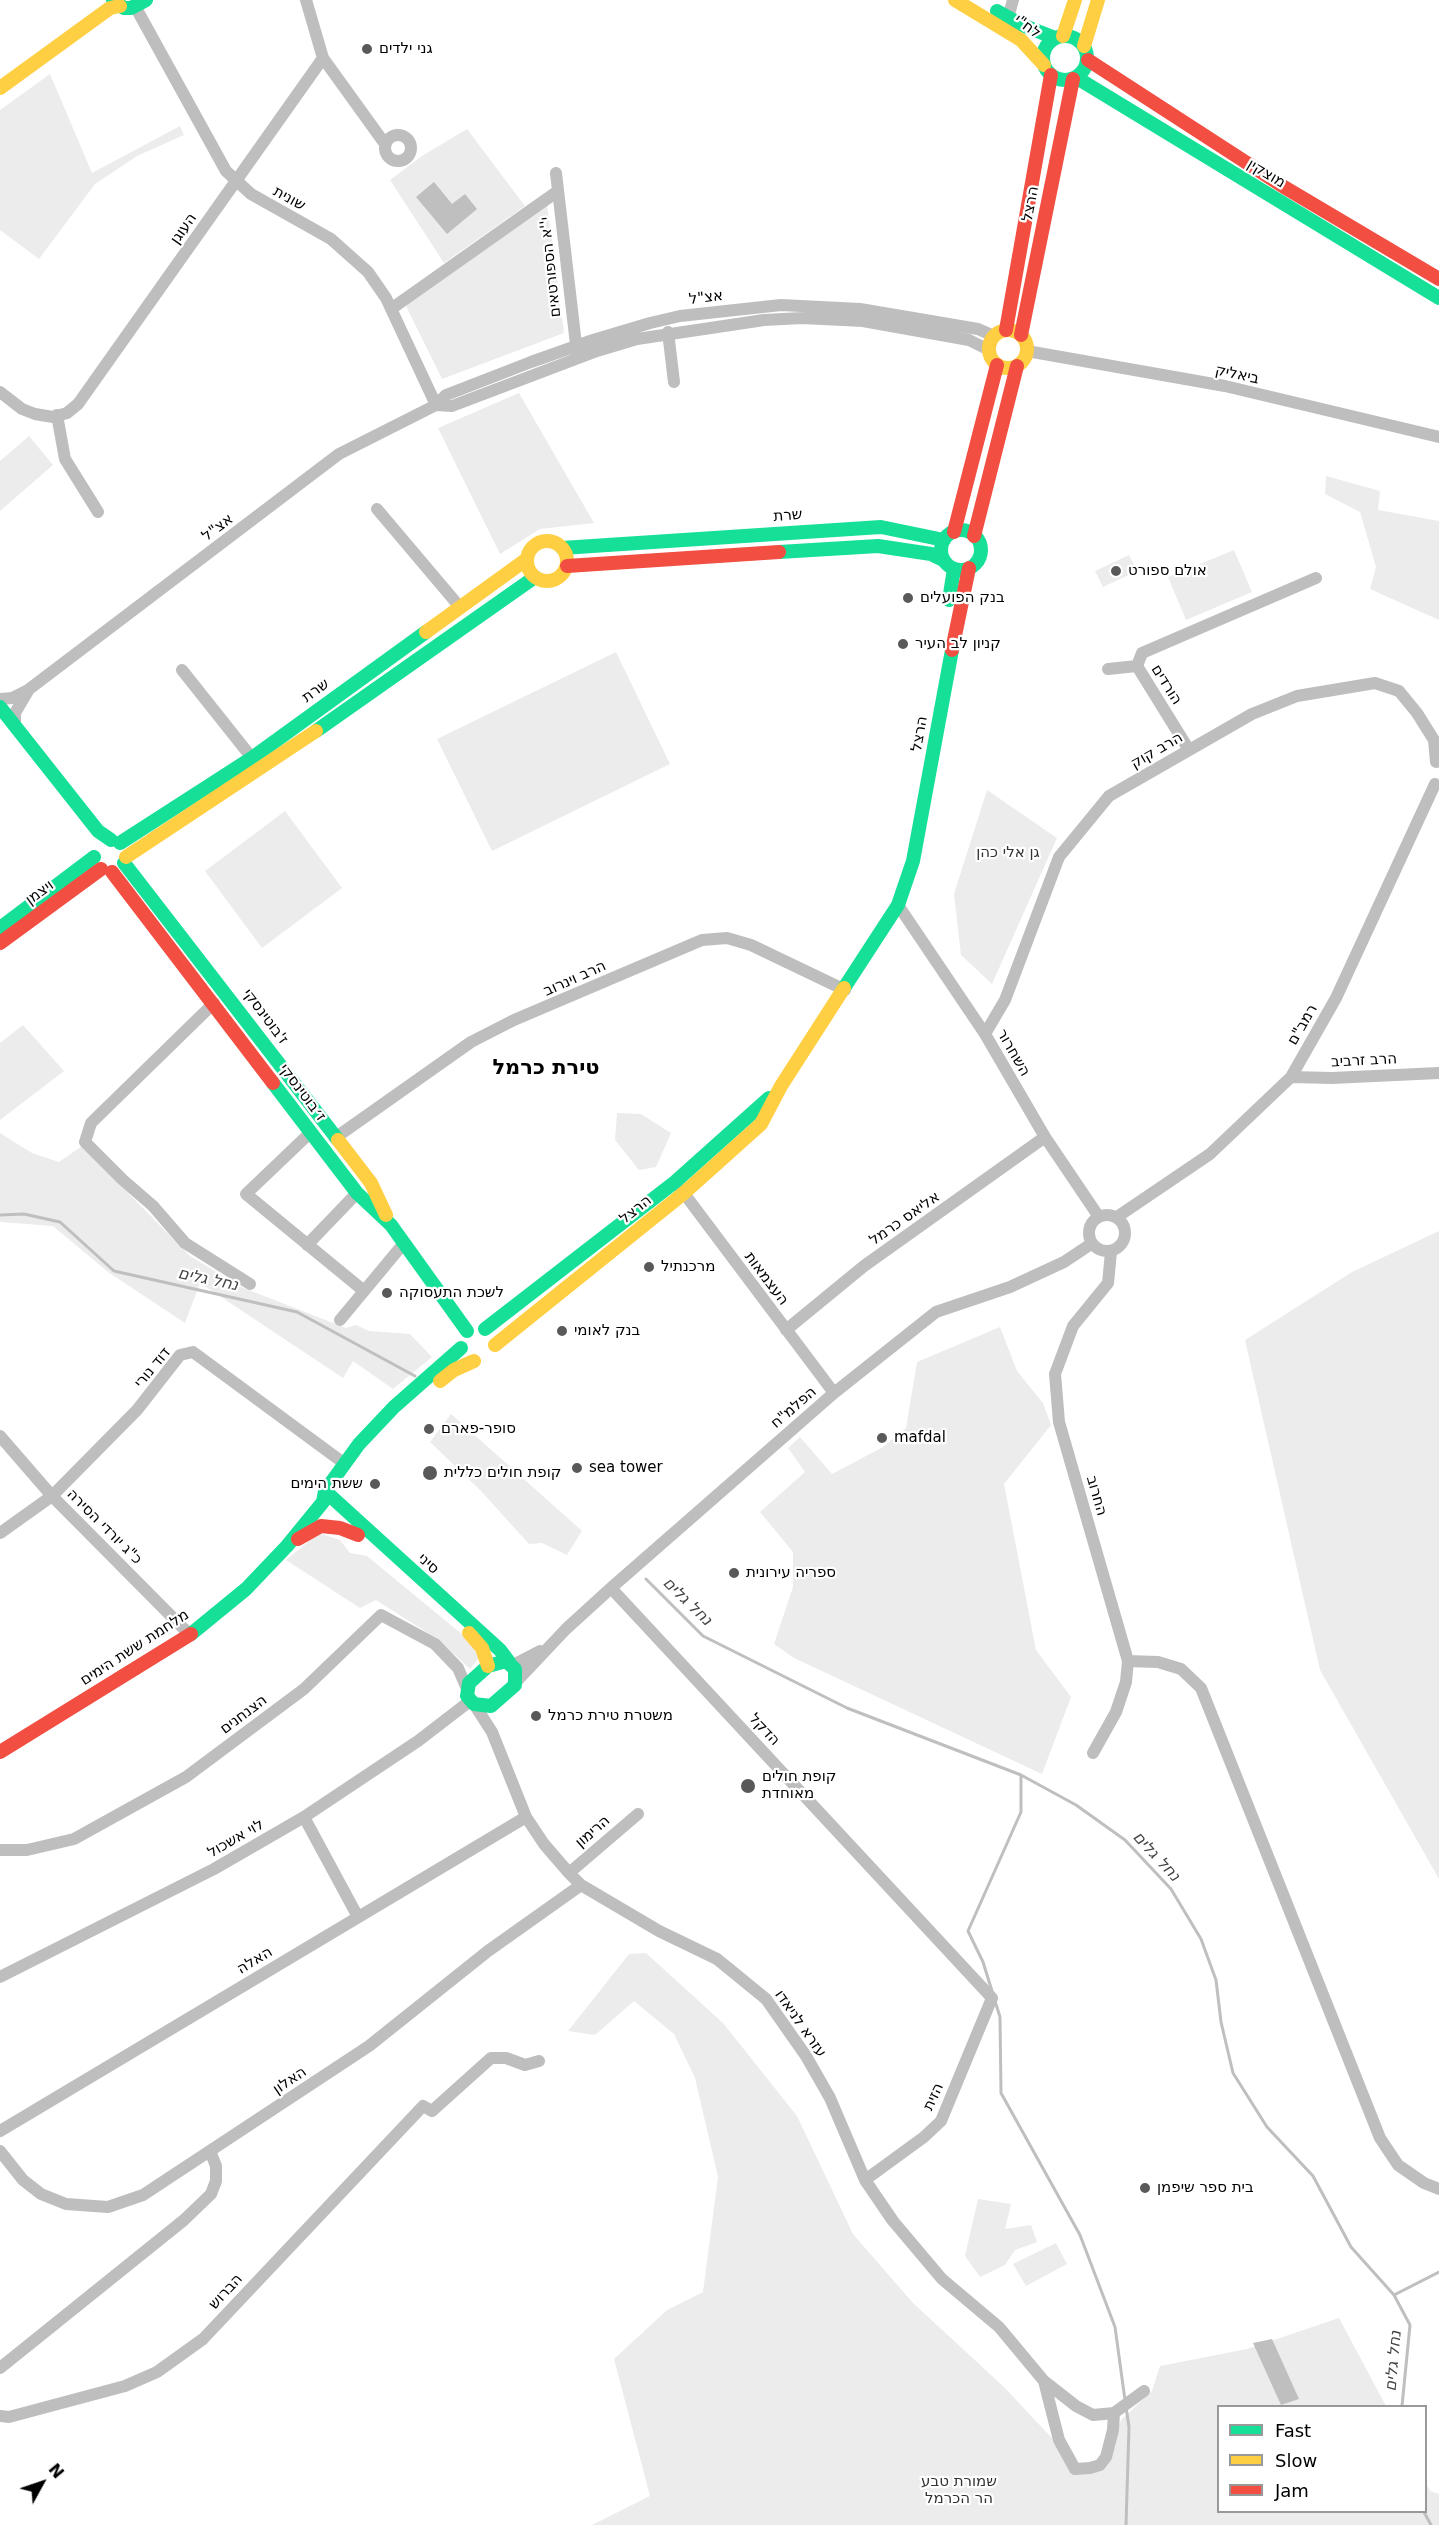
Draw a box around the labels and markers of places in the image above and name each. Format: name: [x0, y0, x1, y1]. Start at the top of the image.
place label: גני ילדים: [379, 40, 433, 58]
marker: גני ילדים: [360, 42, 374, 56]
place label: אולם ספורט: [1128, 562, 1207, 580]
marker: אולם ספורט: [1109, 564, 1123, 578]
place label: בנק הפועלים: [920, 589, 1005, 607]
marker: בנק הפועלים: [901, 591, 915, 605]
place label: קניון לב העיר: [915, 635, 1001, 653]
marker: קניון לב העיר: [896, 637, 910, 651]
place label: מרכנתיל: [661, 1258, 715, 1276]
marker: מרכנתיל: [642, 1260, 656, 1274]
place label: לשכת התעסוקה: [399, 1284, 504, 1302]
marker: לשכת התעסוקה: [380, 1286, 394, 1300]
place label: בנק לאומי: [574, 1322, 640, 1340]
marker: בנק לאומי: [555, 1324, 569, 1338]
place label: סופר-פארם: [441, 1420, 516, 1438]
marker: סופר-פארם: [422, 1422, 436, 1436]
place label: mafdal: [894, 1429, 946, 1447]
marker: mafdal: [875, 1431, 889, 1445]
place label: sea tower: [589, 1459, 663, 1477]
marker: sea tower: [570, 1461, 584, 1475]
marker: קופת חולים כללית: [421, 1464, 439, 1482]
place label: קופת חולים כללית: [444, 1464, 561, 1482]
place label: ששת הימים: [290, 1475, 363, 1493]
marker: ששת הימים: [368, 1477, 382, 1491]
place label: ספריה עירונית: [746, 1564, 836, 1582]
marker: ספריה עירונית: [727, 1566, 741, 1580]
place label: משטרת טירת כרמל: [548, 1707, 673, 1725]
marker: משטרת טירת כרמל: [529, 1709, 543, 1723]
place label: קופת חולים מאוחדת: [762, 1768, 836, 1803]
marker: קופת חולים מאוחדת: [739, 1777, 757, 1795]
place label: בית ספר שיפמן: [1157, 2179, 1254, 2197]
marker: בית ספר שיפמן: [1138, 2181, 1152, 2195]

